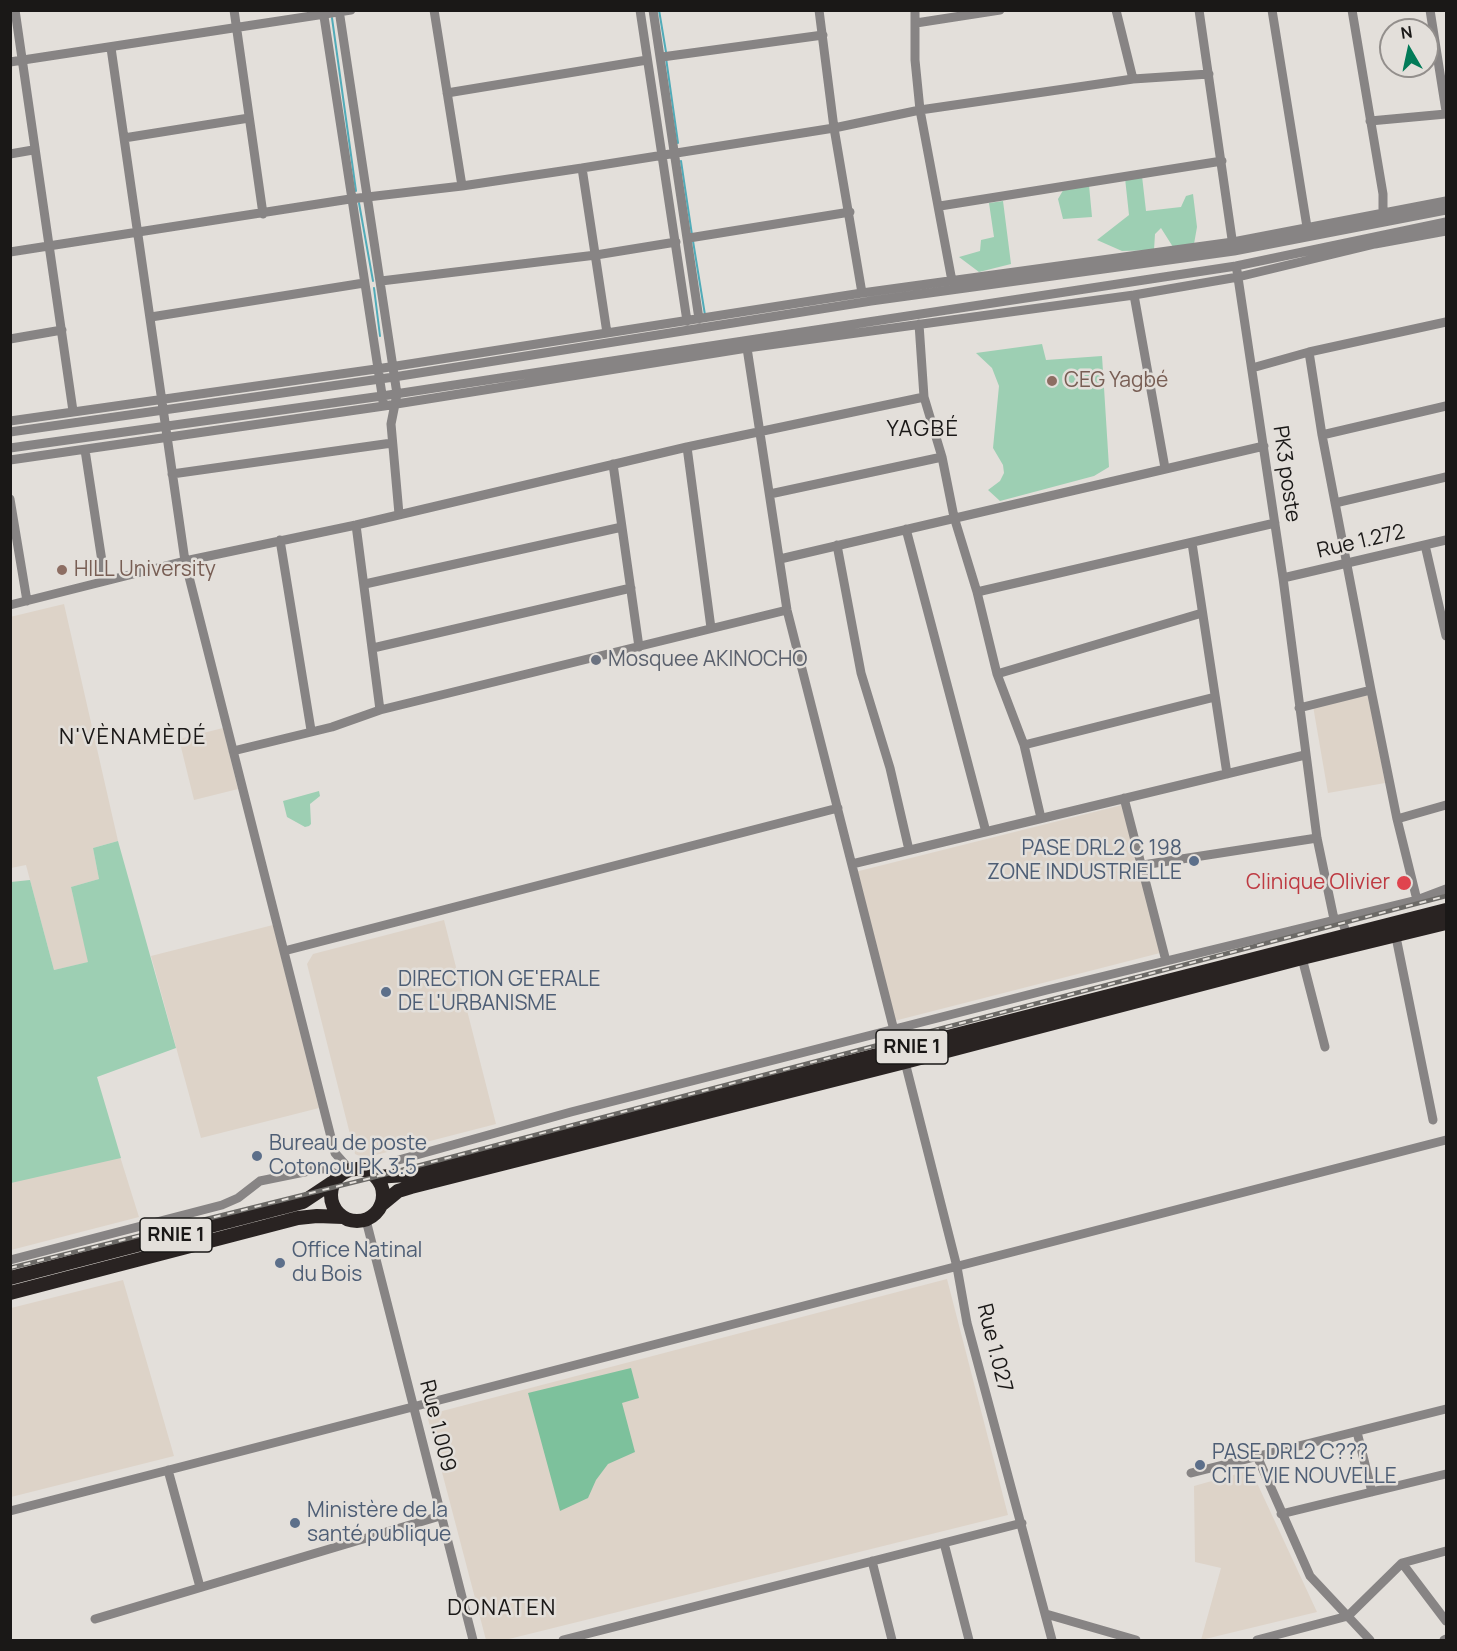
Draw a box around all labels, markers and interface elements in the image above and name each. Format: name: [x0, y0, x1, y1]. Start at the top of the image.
north arrow: [1379, 18, 1439, 78]
text: N: [1399, 20, 1414, 44]
place label: CEG Yagbé: [1064, 368, 1168, 394]
marker: CEG Yagbé: [1045, 374, 1059, 388]
district label: YAGBÉ: [886, 417, 960, 443]
street label: PK3 poste: [1267, 424, 1305, 524]
street label: Rue 1.272: [1315, 520, 1407, 564]
place label: HILL University: [74, 557, 216, 583]
marker: HILL University: [55, 563, 69, 577]
place label: Mosquee AKINOCHO: [608, 647, 807, 673]
marker: Mosquee AKINOCHO: [589, 653, 603, 667]
district label: N'VÈNAMÈDÉ: [59, 725, 207, 751]
place label: PASE DRL2 C 198 ZONE INDUSTRIELLE: [987, 836, 1182, 886]
marker: PASE DRL2 C 198 ZONE INDUSTRIELLE: [1187, 854, 1201, 868]
place label: Clinique Olivier: [1246, 870, 1390, 896]
marker: Clinique Olivier: [1395, 874, 1413, 892]
place label: DIRECTION GE'ERALE DE L'URBANISME: [398, 967, 600, 1017]
marker: DIRECTION GE'ERALE DE L'URBANISME: [379, 985, 393, 999]
road number: RNIE 1: [876, 1030, 948, 1064]
place label: Bureau de poste Cotonou PK 3.5: [269, 1131, 427, 1181]
marker: Bureau de poste Cotonou PK 3.5: [250, 1149, 264, 1163]
road number: RNIE 1: [140, 1218, 212, 1252]
place label: Office Natinal du Bois: [292, 1238, 423, 1288]
marker: Office Natinal du Bois: [273, 1256, 287, 1270]
street label: Rue 1.027: [971, 1301, 1017, 1395]
street label: Rue 1.009: [413, 1378, 461, 1474]
place label: PASE DRL2 C??? CITE VIE NOUVELLE: [1212, 1440, 1397, 1490]
marker: PASE DRL2 C??? CITE VIE NOUVELLE: [1193, 1458, 1207, 1472]
place label: Ministère de la santé publique: [307, 1498, 451, 1548]
marker: Ministère de la santé publique: [288, 1516, 302, 1530]
district label: DONATEN: [447, 1596, 557, 1622]

